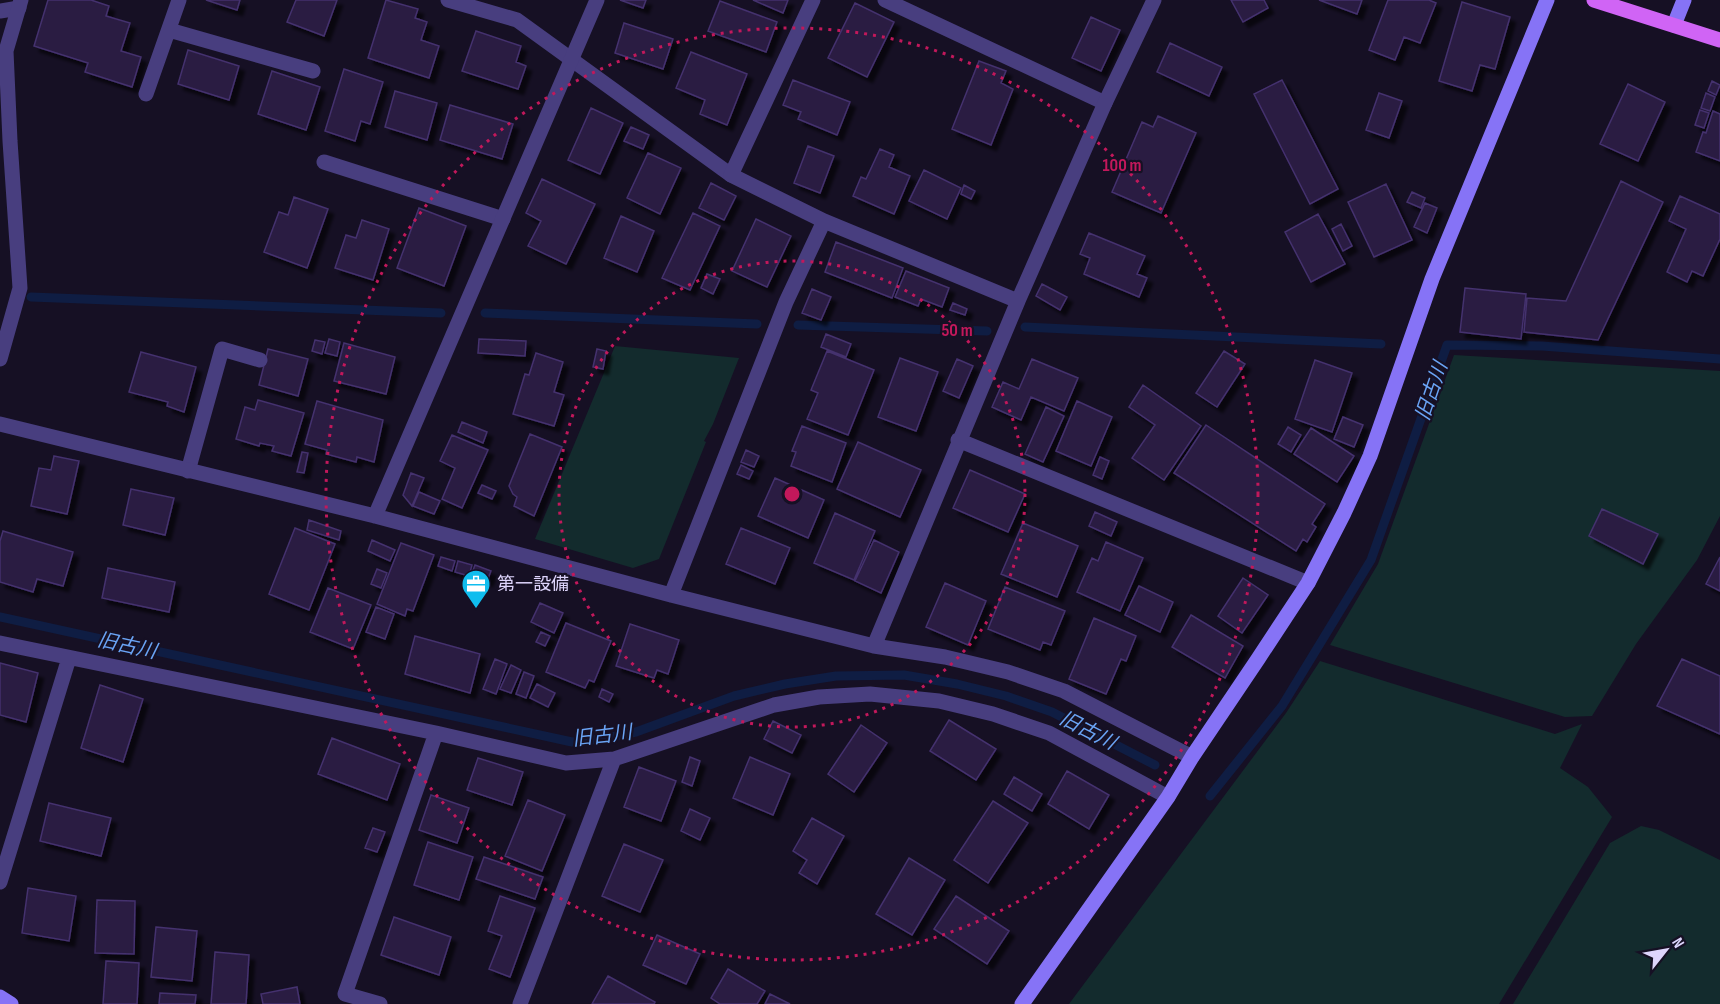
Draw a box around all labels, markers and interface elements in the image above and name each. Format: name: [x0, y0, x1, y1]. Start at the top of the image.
text: 100 m: [1103, 155, 1142, 176]
text: 50 m: [941, 320, 973, 341]
water label: 旧古川: [1411, 357, 1454, 424]
centre of rings: [782, 484, 802, 504]
office icon: 第一設備: [460, 568, 492, 610]
place label: 第一設備: [497, 574, 569, 595]
water label: 旧古川: [95, 628, 161, 664]
water label: 旧古川: [1055, 707, 1122, 756]
water label: 旧古川: [571, 720, 635, 752]
north arrow: [1636, 920, 1696, 980]
text: N: [1667, 934, 1688, 952]

